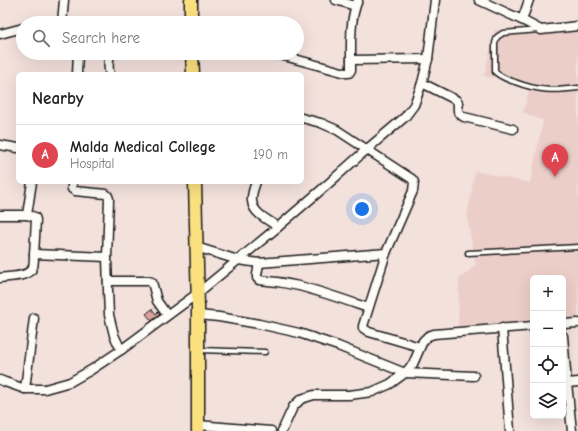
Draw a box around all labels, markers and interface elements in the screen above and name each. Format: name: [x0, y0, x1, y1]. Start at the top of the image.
search box: [16, 16, 304, 60]
icon: search: [30, 27, 52, 49]
text: Search here: [62, 29, 140, 47]
text: Nearby: [32, 89, 83, 108]
text: Malda Medical College: [70, 138, 215, 156]
pin: A: [542, 144, 568, 177]
text: A: [41, 147, 49, 162]
text: 190 m: [253, 147, 288, 162]
text: Hospital: [70, 156, 114, 171]
your location: [352, 199, 372, 219]
map controls: [530, 275, 566, 419]
button: +: [530, 275, 566, 311]
button: −: [530, 311, 566, 347]
button: locate: [530, 347, 566, 383]
button: layers: [530, 383, 566, 419]

